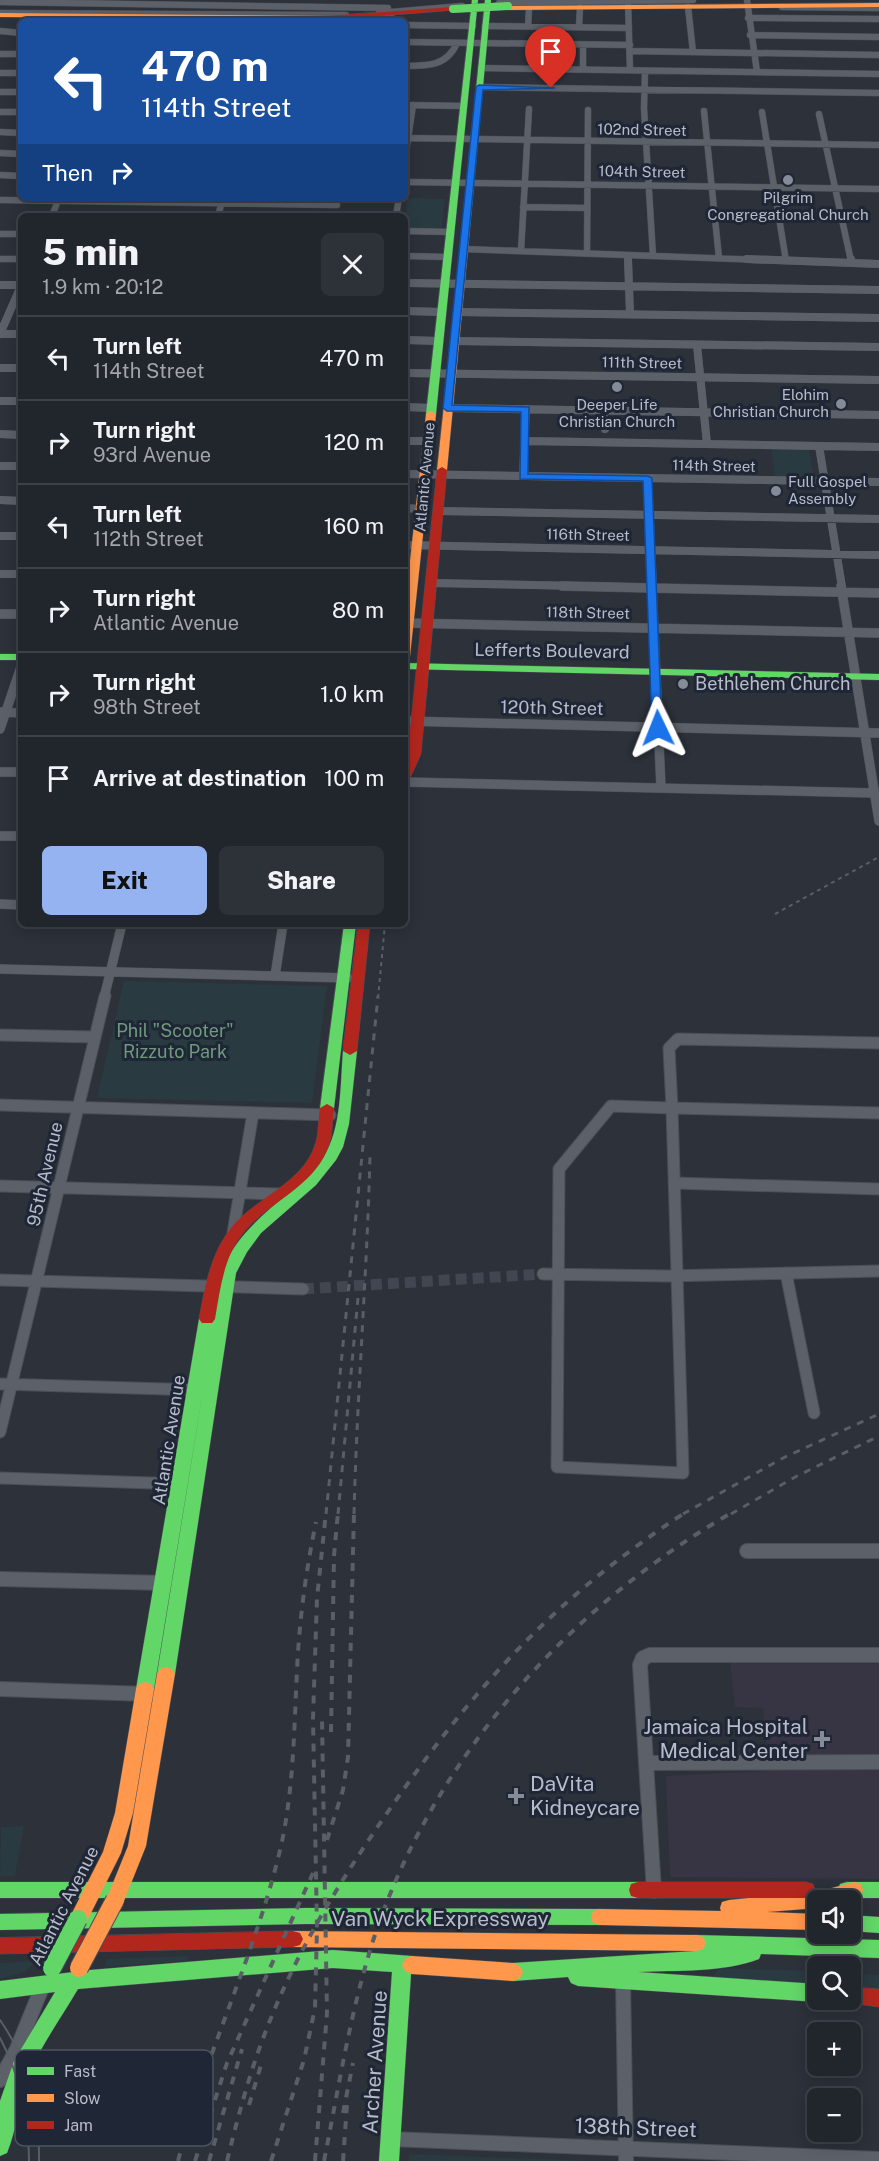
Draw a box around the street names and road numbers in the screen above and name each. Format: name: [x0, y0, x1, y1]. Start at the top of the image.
street label: 102nd Street: [597, 120, 687, 139]
street label: 104th Street: [599, 162, 686, 181]
street label: 111th Street: [602, 353, 682, 372]
street label: Atlantic Avenue: [411, 422, 438, 532]
street label: 114th Street: [672, 456, 756, 475]
street label: 116th Street: [546, 525, 630, 544]
street label: 118th Street: [546, 603, 630, 622]
street label: Lefferts Boulevard: [474, 639, 630, 662]
street label: 120th Street: [500, 696, 604, 719]
street label: 95th Avenue: [22, 1120, 67, 1228]
street label: Atlantic Avenue: [148, 1373, 189, 1506]
street label: Atlantic Avenue: [24, 1842, 103, 1969]
street label: Van Wyck Expressway: [331, 1906, 549, 1931]
street label: Archer Avenue: [357, 1989, 392, 2134]
street label: 138th Street: [575, 2113, 697, 2142]

